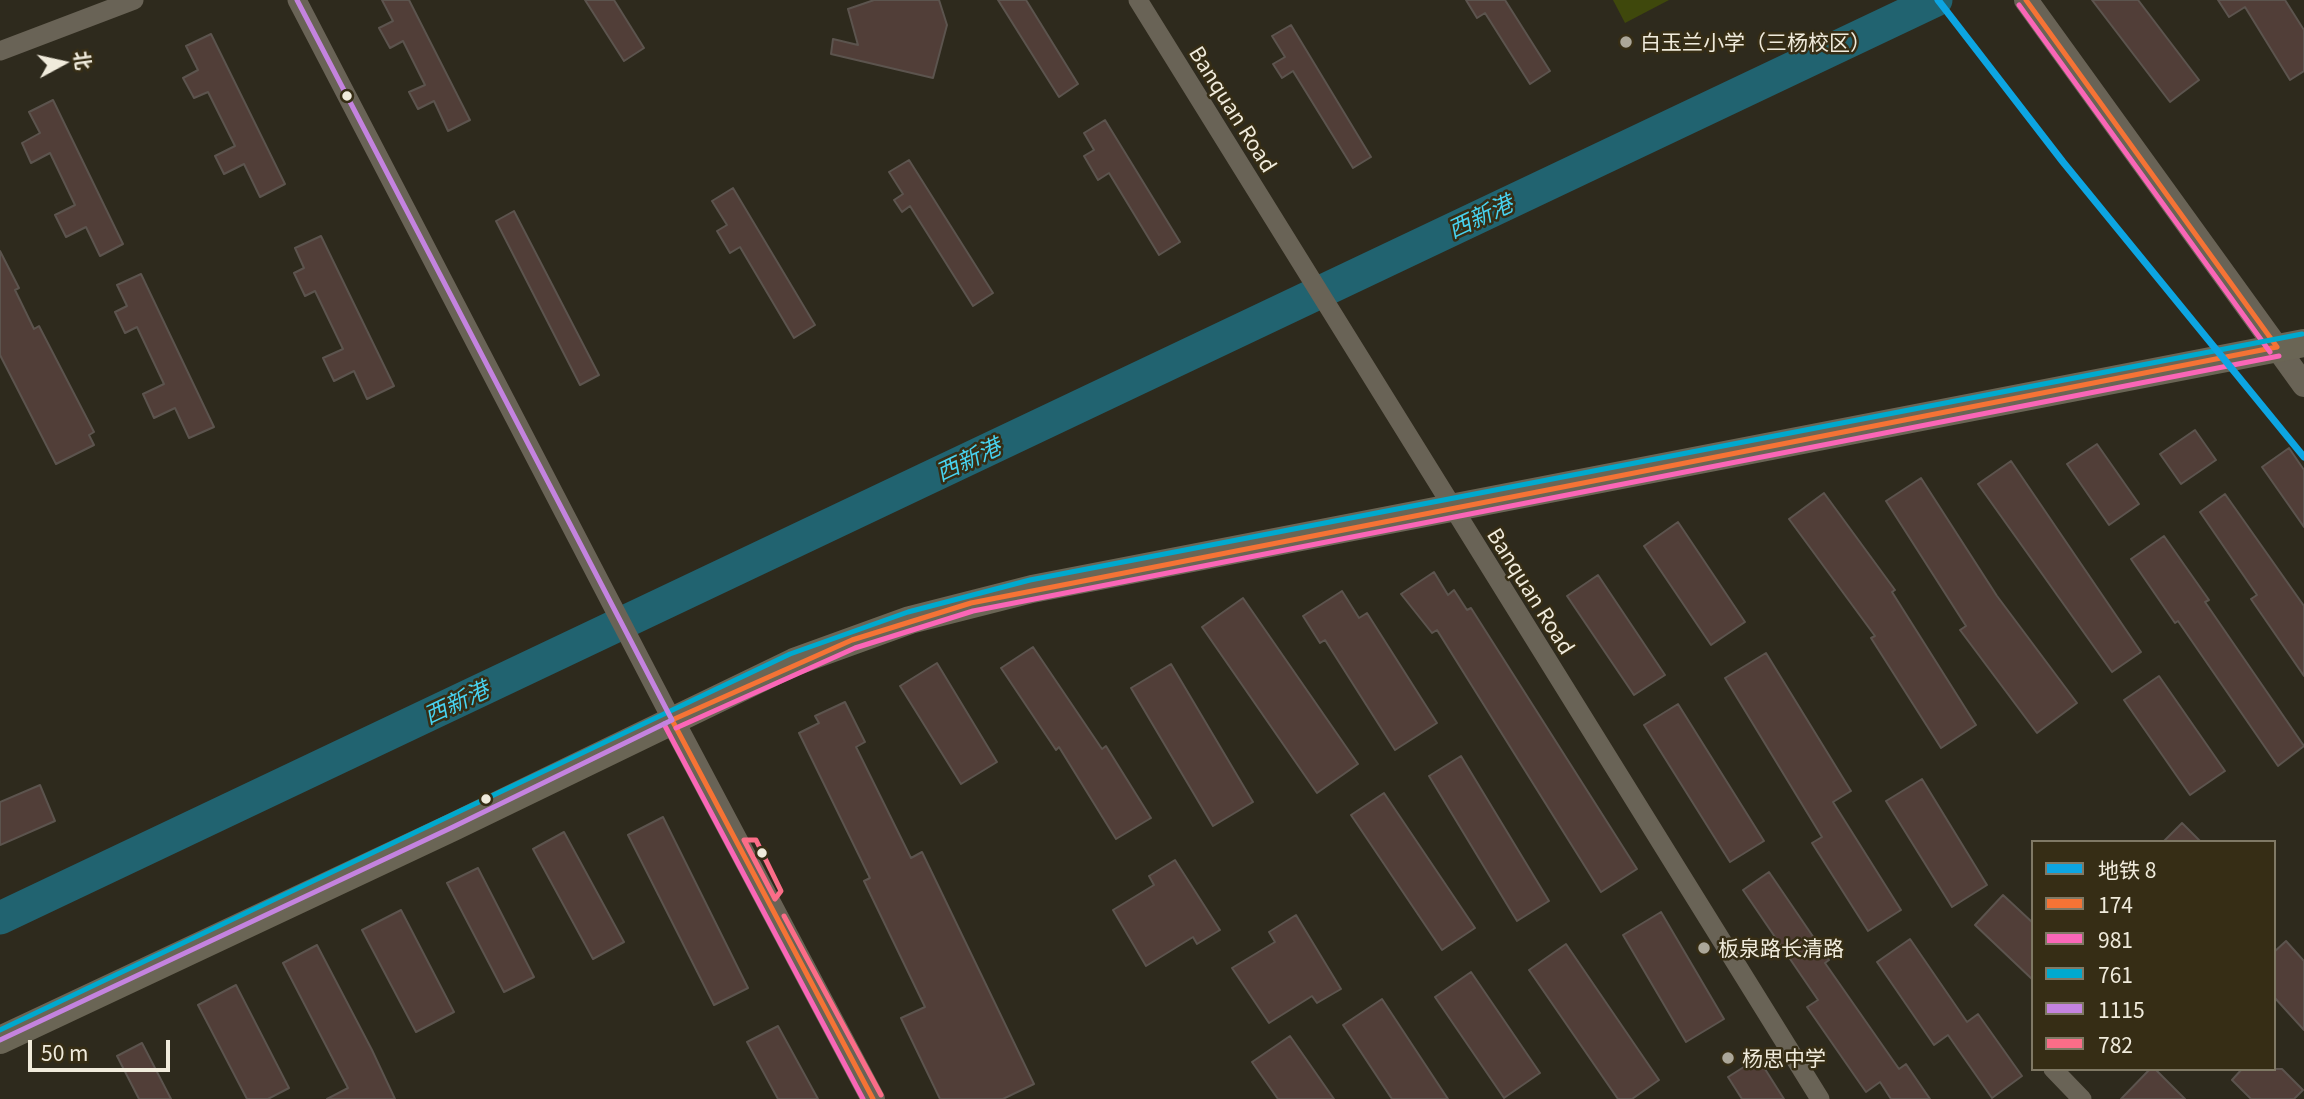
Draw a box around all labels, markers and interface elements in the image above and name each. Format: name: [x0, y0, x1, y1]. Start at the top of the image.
north arrow: [28, 28, 98, 98]
place label: 白玉兰小学（三杨校区）: [1640, 29, 1871, 55]
marker: 白玉兰小学（三杨校区）: [1618, 34, 1634, 50]
street label: Banquan Road: [1184, 41, 1282, 177]
text: 北: [70, 49, 99, 71]
unlabelled marker: [340, 89, 354, 103]
water label: 西新港: [1443, 189, 1517, 243]
water label: 西新港: [931, 432, 1005, 486]
street label: Banquan Road: [1482, 523, 1580, 659]
water label: 西新港: [419, 675, 493, 729]
unlabelled marker: [479, 792, 493, 806]
legend: [2031, 840, 2276, 1071]
unlabelled marker: [755, 846, 769, 860]
text: 地铁 8: [2098, 854, 2156, 884]
text: 174: [2098, 889, 2133, 919]
text: 981: [2098, 924, 2133, 954]
place label: 板泉路长清路: [1718, 935, 1844, 961]
marker: 板泉路长清路: [1696, 940, 1712, 956]
text: 761: [2098, 959, 2133, 989]
text: 1115: [2098, 994, 2145, 1024]
scale bar: [32, 1026, 173, 1070]
text: 782: [2098, 1029, 2133, 1059]
text: 50 m: [41, 1037, 88, 1067]
place label: 杨思中学: [1742, 1045, 1826, 1071]
marker: 杨思中学: [1720, 1050, 1736, 1066]

